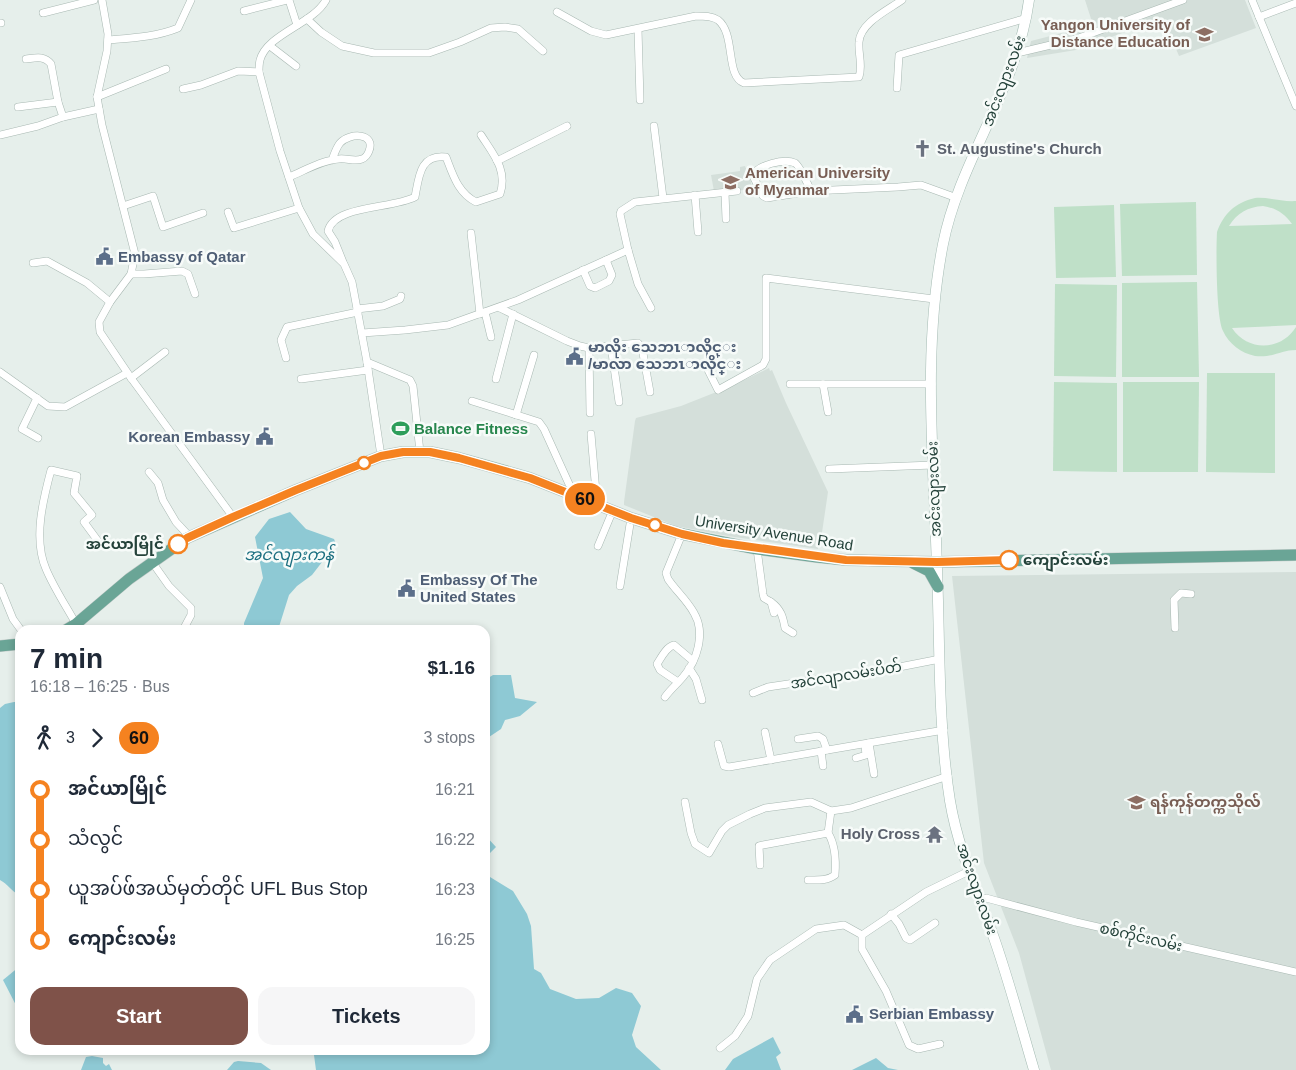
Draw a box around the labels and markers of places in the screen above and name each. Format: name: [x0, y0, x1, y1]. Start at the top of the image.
place label: Yangon University of Distance Education: [1041, 16, 1191, 50]
school or university icon: Yangon University of Distance Education: [1194, 24, 1214, 44]
church icon: St. Augustine's Church: [913, 139, 933, 159]
place label: St. Augustine's Church: [937, 140, 1102, 157]
place label: American University of Myanmar: [745, 164, 891, 198]
school or university icon: American University of Myanmar: [721, 172, 741, 192]
public building icon: Embassy of Qatar: [94, 247, 114, 267]
place label: Embassy of Qatar: [118, 248, 246, 265]
place label: မာလိုး သေဘၤာလိုင္း /မာလာ သေဘၤာလိုင္း: [588, 337, 741, 376]
public building icon: မာလိုး သေဘၤာလိုင္း /မာလာ သေဘၤာလိုင္း: [564, 346, 584, 366]
sports icon: Balance Fitness: [390, 419, 410, 439]
place label: Balance Fitness: [414, 420, 528, 437]
public building icon: Korean Embassy: [254, 427, 274, 447]
place label: Korean Embassy: [128, 428, 251, 445]
unlabelled marker: [357, 456, 371, 470]
unlabelled marker: [648, 518, 662, 532]
place label: အင်ယာမြိုင်: [86, 534, 164, 556]
marker: အင်ယာမြိုင်: [168, 534, 188, 554]
marker: ကျောင်းလမ်း: [999, 550, 1019, 570]
place label: ကျောင်းလမ်း: [1023, 550, 1108, 572]
place label: Embassy Of The United States: [420, 571, 538, 605]
public building icon: Embassy Of The United States: [396, 579, 416, 599]
school or university icon: ရန်ကုန်တက္ကသိုလ်: [1126, 792, 1146, 812]
place label: ရန်ကုန်တက္ကသိုလ်: [1150, 792, 1261, 814]
temple icon: Holy Cross: [924, 824, 944, 844]
place label: Holy Cross: [841, 825, 920, 842]
public building icon: Serbian Embassy: [845, 1004, 865, 1024]
place label: Serbian Embassy: [869, 1005, 995, 1022]

